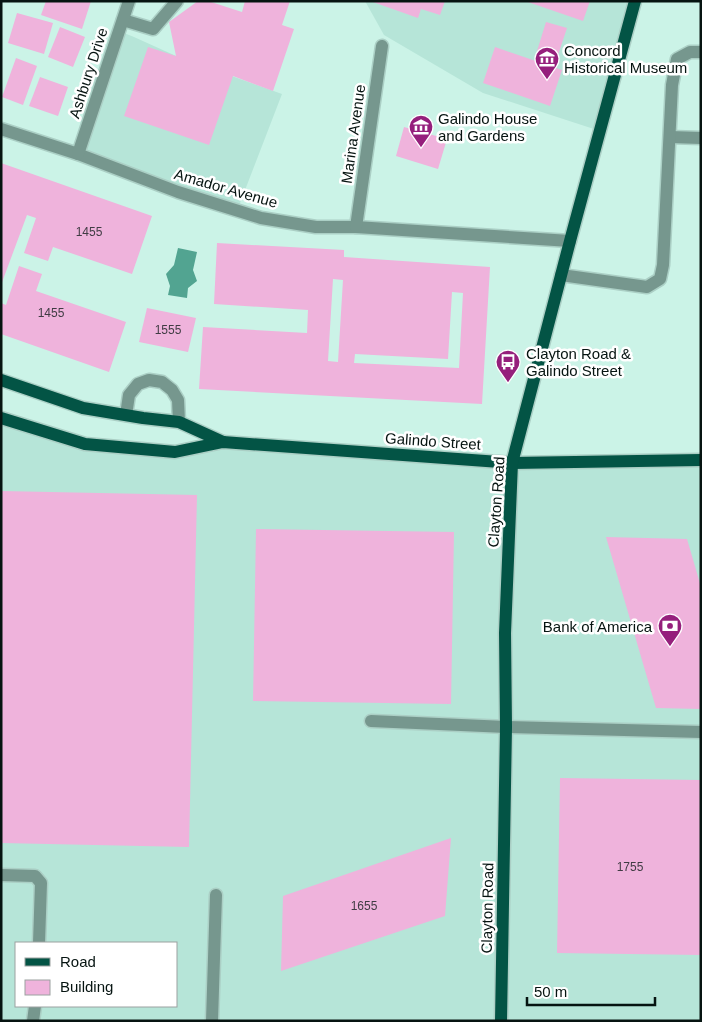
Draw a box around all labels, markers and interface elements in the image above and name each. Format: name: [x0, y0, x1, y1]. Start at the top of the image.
street label: Ashbury Drive: [65, 26, 111, 120]
place label: Concord Historical Museum: [564, 42, 687, 76]
museum icon: Concord Historical Museum: [534, 46, 560, 80]
street label: Marina Avenue: [338, 83, 368, 185]
place label: Galindo House and Gardens: [438, 110, 537, 144]
museum icon: Galindo House and Gardens: [408, 114, 434, 148]
street label: Amador Avenue: [172, 165, 280, 211]
house number: 1455: [76, 225, 103, 239]
house number: 1455: [38, 306, 65, 320]
house number: 1555: [155, 323, 182, 337]
place label: Clayton Road & Galindo Street: [526, 345, 631, 379]
bus stop icon: Clayton Road & Galindo Street: [495, 349, 521, 383]
street label: Galindo Street: [385, 429, 482, 453]
street label: Clayton Road: [484, 456, 508, 548]
bank icon: Bank of America: [657, 613, 683, 647]
place label: Bank of America: [543, 618, 653, 635]
house number: 1755: [617, 860, 644, 874]
street label: Clayton Road: [478, 862, 496, 954]
house number: 1655: [351, 899, 378, 913]
legend: [15, 942, 178, 1007]
text: Road: [60, 953, 96, 970]
scale bar: [527, 974, 654, 1006]
text: Building: [60, 978, 113, 995]
text: 50 m: [534, 983, 567, 1000]

